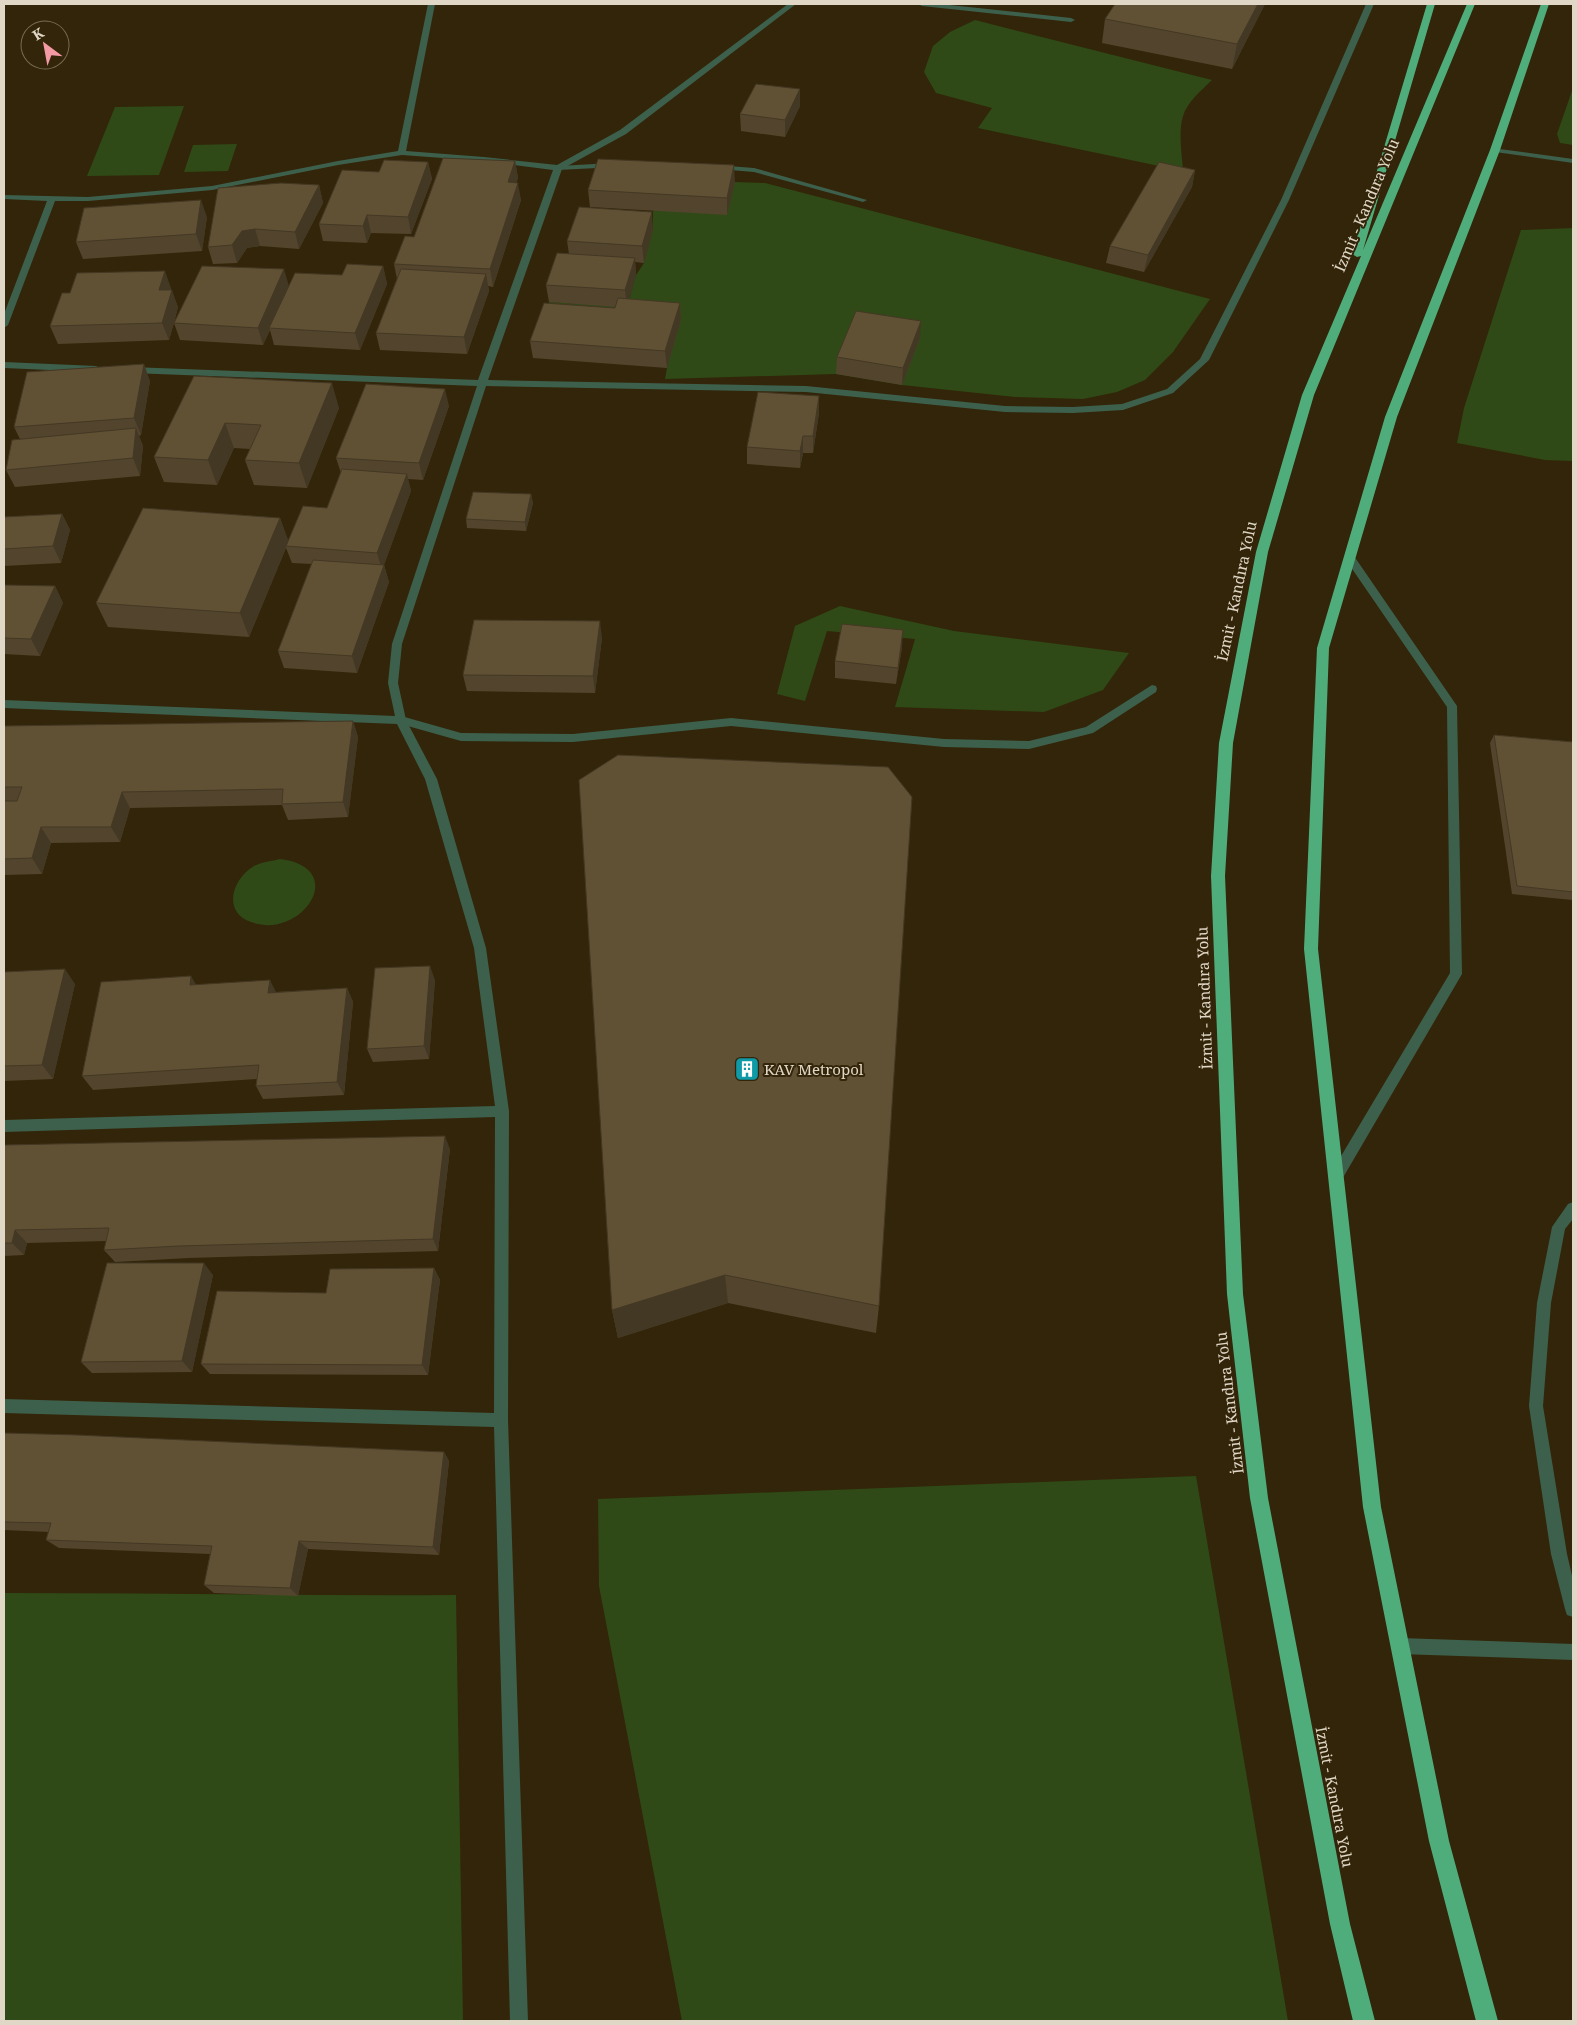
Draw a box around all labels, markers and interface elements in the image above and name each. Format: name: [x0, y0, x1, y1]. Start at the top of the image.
north arrow: [20, 20, 70, 70]
text: K: [28, 22, 48, 44]
street label: İzmit - Kandıra Yolu: [1329, 135, 1403, 275]
street label: İzmit - Kandıra Yolu: [1211, 519, 1261, 663]
street label: İzmit - Kandıra Yolu: [1191, 926, 1216, 1070]
building icon: KAV Metropol: [734, 1056, 760, 1082]
place label: KAV Metropol: [764, 1059, 864, 1079]
street label: İzmit - Kandıra Yolu: [1210, 1330, 1248, 1475]
street label: İzmit - Kandıra Yolu: [1312, 1725, 1359, 1869]

